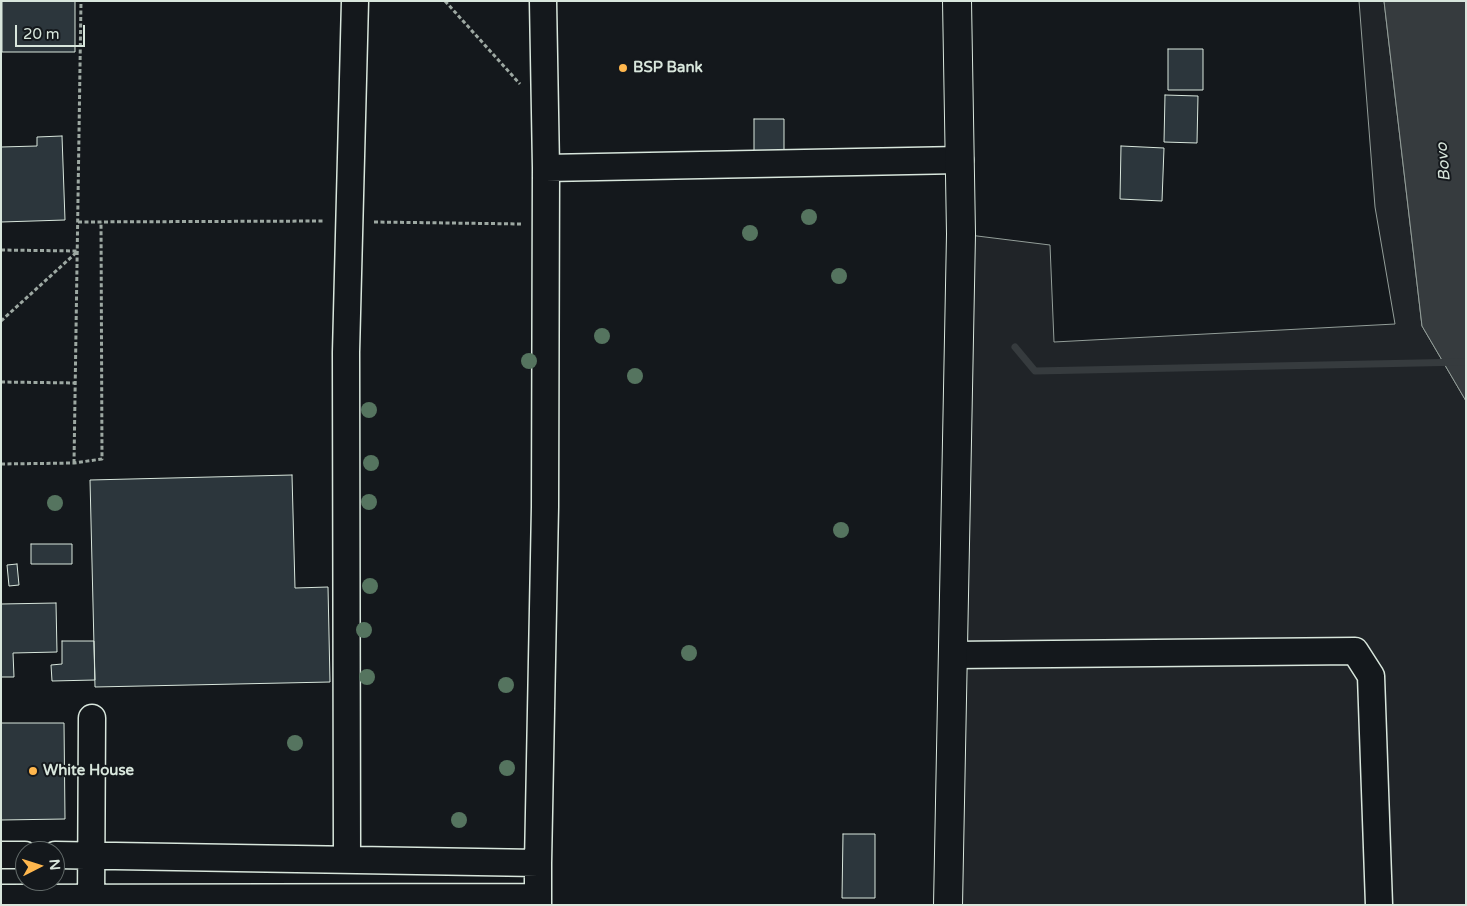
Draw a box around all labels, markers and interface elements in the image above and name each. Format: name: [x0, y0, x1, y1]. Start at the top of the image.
scale bar: [18, 15, 88, 47]
text: 20 m: [23, 25, 60, 43]
place label: BSP Bank: [633, 59, 703, 77]
marker: BSP Bank: [617, 62, 629, 74]
water label: Bovo: [1433, 142, 1455, 182]
place label: White House: [43, 762, 134, 780]
marker: White House: [27, 765, 39, 777]
north arrow: [15, 841, 65, 891]
text: N: [45, 858, 63, 871]

